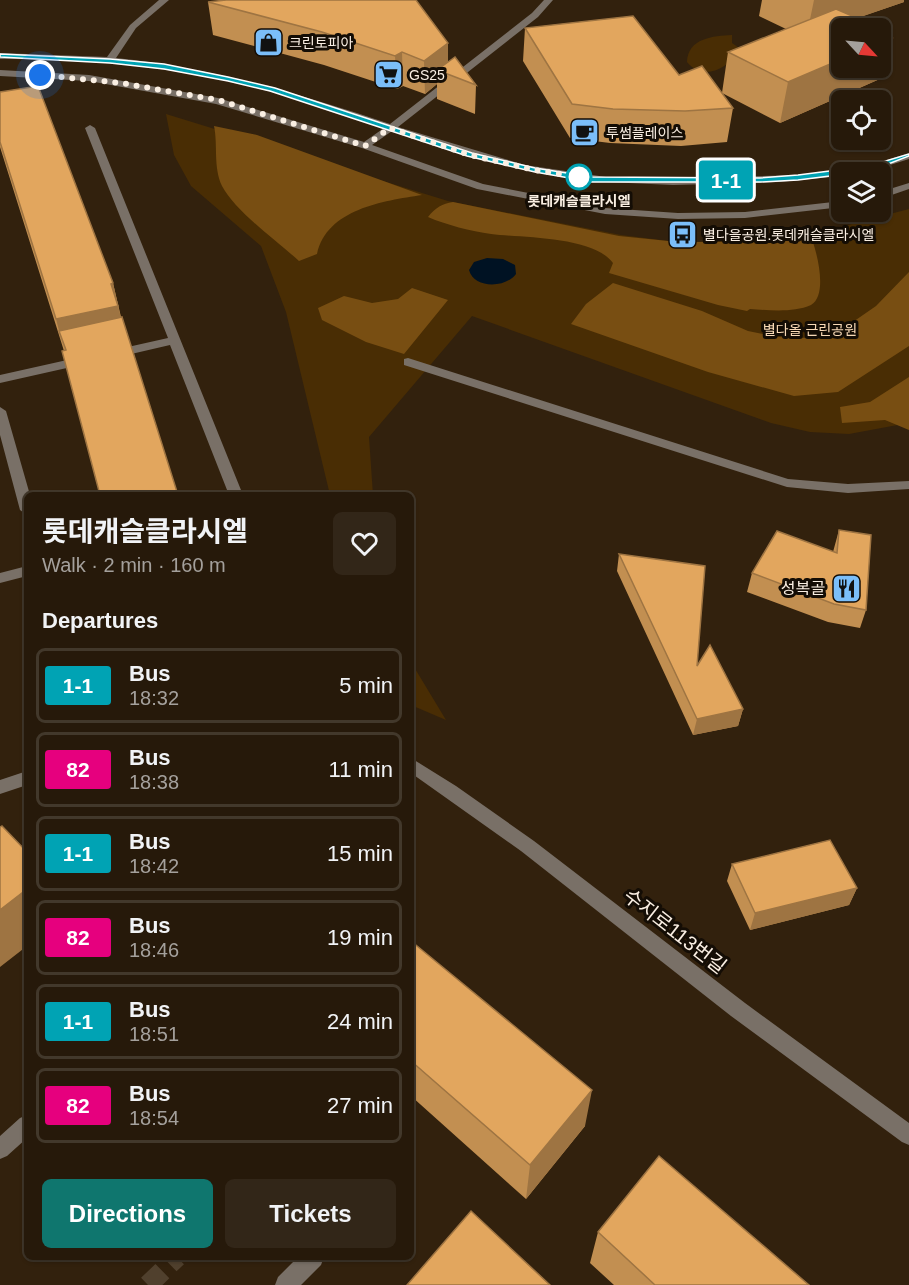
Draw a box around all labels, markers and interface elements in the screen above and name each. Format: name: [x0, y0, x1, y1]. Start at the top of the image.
north arrow: [831, 18, 891, 78]
map controls: [831, 18, 891, 222]
shop icon: 크린토피아: [252, 27, 284, 59]
place label: 크린토피아: [289, 35, 354, 51]
supermarket icon: GS25: [372, 59, 404, 91]
your location: [25, 60, 55, 90]
place label: GS25: [409, 67, 445, 83]
button: locate: [831, 90, 891, 150]
cafe icon: 투썸플레이스: [569, 117, 601, 149]
place label: 투썸플레이스: [606, 125, 683, 141]
line badge: 1-1: [692, 160, 760, 200]
button: layers: [831, 162, 891, 222]
marker: 롯데캐슬클라시엘: [566, 164, 592, 190]
text: 1-1: [711, 169, 741, 192]
place label: 롯데캐슬클라시엘: [527, 193, 631, 209]
bus stop icon: 별다을공원.롯데캐슬클라시엘: [666, 219, 698, 251]
place label: 별다을공원.롯데캐슬클라시엘: [703, 227, 874, 243]
park label: 별다올 근린공원: [763, 322, 857, 338]
button: heart: [333, 512, 396, 575]
text: 롯데캐슬클라시엘: [42, 516, 248, 547]
text: Walk · 2 min · 160 m: [42, 554, 226, 576]
restaurant icon: 성복골: [830, 572, 862, 604]
place label: 성복골: [781, 580, 825, 597]
text: Departures: [42, 608, 158, 633]
text: Bus: [129, 661, 171, 686]
text: 5 min: [339, 673, 393, 698]
text: 1-1: [63, 674, 93, 697]
text: 18:32: [129, 687, 179, 709]
text: Bus: [129, 745, 171, 770]
text: 11 min: [329, 757, 393, 782]
text: 82: [66, 758, 90, 781]
text: 18:38: [129, 771, 179, 793]
text: Bus: [129, 829, 171, 854]
text: 15 min: [327, 841, 393, 866]
text: 1-1: [63, 842, 93, 865]
text: 18:42: [129, 855, 179, 877]
street label: 수지로113번길: [619, 884, 731, 978]
text: Bus: [129, 913, 171, 938]
text: 19 min: [327, 925, 393, 950]
text: 82: [66, 926, 90, 949]
text: 18:46: [129, 939, 179, 961]
text: Bus: [129, 997, 171, 1022]
text: 24 min: [327, 1009, 393, 1034]
text: 1-1: [63, 1010, 93, 1033]
text: 18:51: [129, 1023, 179, 1045]
text: Bus: [129, 1081, 171, 1106]
text: 27 min: [327, 1093, 393, 1118]
text: 82: [66, 1094, 90, 1117]
text: 18:54: [129, 1107, 179, 1129]
button: Directions: [42, 1179, 213, 1248]
button: Tickets: [225, 1179, 396, 1248]

